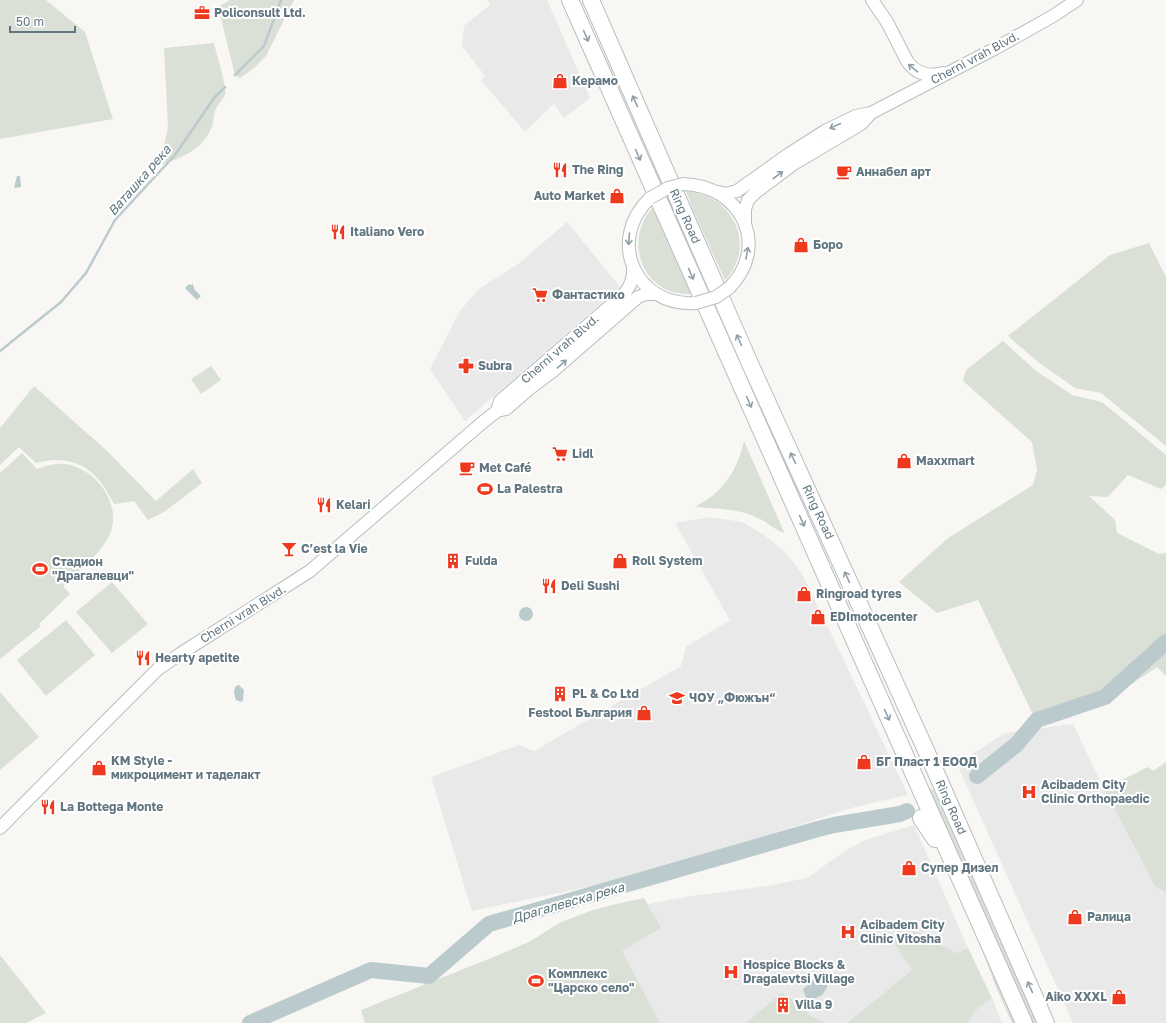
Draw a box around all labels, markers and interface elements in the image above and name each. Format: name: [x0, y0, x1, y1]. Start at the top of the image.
office icon: Policonsult Ltd.: [193, 4, 211, 22]
place label: Policonsult Ltd.: [214, 5, 306, 20]
scale bar: [10, 8, 75, 34]
text: 50 m: [16, 14, 44, 29]
street label: Cherni vrah Blvd.: [928, 28, 1022, 87]
one-way arrow: [583, 29, 590, 41]
one-way arrow: [908, 63, 919, 72]
shop icon: Керамо: [551, 72, 569, 90]
place label: Керамо: [572, 73, 618, 88]
one-way arrow: [631, 96, 638, 108]
one-way arrow: [829, 123, 841, 130]
water label: Ваташка река: [104, 141, 174, 218]
one-way arrow: [635, 148, 643, 160]
restaurant icon: The Ring: [551, 161, 569, 179]
place label: The Ring: [572, 162, 623, 177]
cafe icon: Аннабел арт: [835, 163, 853, 181]
place label: Аннабел арт: [856, 164, 931, 179]
one-way arrow: [773, 171, 784, 179]
street label: Ring Road: [667, 186, 704, 246]
shop icon: Auto Market: [608, 187, 626, 205]
place label: Auto Market: [534, 188, 605, 203]
restaurant icon: Italiano Vero: [329, 223, 347, 241]
place label: Italiano Vero: [350, 224, 424, 239]
one-way arrow: [625, 232, 632, 245]
shop icon: Боро: [792, 236, 810, 254]
place label: Боро: [813, 237, 843, 252]
one-way arrow: [743, 247, 751, 260]
one-way arrow: [688, 267, 695, 279]
supermarket icon: Фантастико: [531, 286, 549, 304]
place label: Фантастико: [552, 287, 625, 302]
street label: Cherni vrah Blvd.: [518, 311, 602, 387]
one-way arrow: [735, 334, 743, 346]
pharmacy icon: Subra: [457, 357, 475, 375]
place label: Subra: [478, 358, 512, 373]
one-way arrow: [556, 359, 567, 368]
one-way arrow: [745, 396, 753, 408]
supermarket icon: Lidl: [551, 445, 569, 463]
place label: Lidl: [572, 446, 594, 461]
shop icon: Maxxmart: [895, 452, 913, 470]
one-way arrow: [789, 453, 796, 465]
place label: Maxxmart: [916, 453, 975, 468]
cafe icon: Met Café: [458, 459, 476, 477]
place label: Met Café: [479, 460, 531, 475]
sports icon: La Palestra: [476, 480, 494, 498]
place label: La Palestra: [497, 481, 563, 496]
street label: Ring Road: [799, 482, 838, 541]
restaurant icon: Kelari: [315, 496, 333, 514]
place label: Kelari: [336, 497, 371, 512]
one-way arrow: [798, 515, 806, 527]
bar icon: C’est la Vie: [280, 540, 298, 558]
place label: C’est la Vie: [301, 541, 368, 556]
building icon: Fulda: [444, 552, 462, 570]
shop icon: Roll System: [611, 552, 629, 570]
place label: Fulda: [465, 553, 498, 568]
place label: Roll System: [632, 553, 702, 568]
place label: Стадион "Драгалевци": [52, 554, 134, 583]
sports icon: Стадион "Драгалевци": [31, 560, 49, 578]
one-way arrow: [843, 571, 850, 583]
restaurant icon: Deli Sushi: [540, 577, 558, 595]
place label: Deli Sushi: [561, 578, 619, 593]
street label: Cherni vrah Blvd.: [197, 581, 288, 646]
shop icon: Ringroad tyres: [795, 585, 813, 603]
place label: Ringroad tyres: [816, 586, 902, 601]
shop icon: EDImotocenter: [809, 608, 827, 626]
place label: EDImotocenter: [830, 609, 918, 624]
restaurant icon: Hearty apetite: [134, 649, 152, 667]
place label: Hearty apetite: [155, 650, 240, 665]
building icon: PL & Co Ltd: [551, 685, 569, 703]
place label: PL & Co Ltd: [572, 686, 639, 701]
school or university icon: ЧОУ „Фюжън“: [668, 689, 686, 707]
place label: ЧОУ „Фюжън“: [689, 690, 775, 705]
shop icon: Festool България: [635, 704, 653, 722]
place label: Festool България: [528, 705, 632, 720]
one-way arrow: [884, 709, 891, 721]
place label: KM Style - микроцимент и таделакт: [111, 753, 261, 782]
shop icon: БГ Пласт 1 ЕООД: [855, 753, 873, 771]
place label: БГ Пласт 1 ЕООД: [876, 754, 977, 769]
shop icon: KM Style - микроцимент и таделакт: [90, 759, 108, 777]
street label: Ring Road: [933, 777, 970, 837]
place label: Acibadem City Clinic Orthopaedic: [1041, 777, 1150, 806]
hospital icon: Acibadem City Clinic Orthopaedic: [1020, 783, 1038, 801]
restaurant icon: La Bottega Monte: [39, 798, 57, 816]
place label: La Bottega Monte: [60, 799, 163, 814]
shop icon: Супер Дизел: [900, 859, 918, 877]
place label: Супер Дизел: [921, 860, 999, 875]
water label: Драгалевска река: [509, 878, 626, 926]
shop icon: Ралица: [1066, 908, 1084, 926]
place label: Ралица: [1087, 909, 1131, 924]
place label: Acibadem City Clinic Vitosha: [860, 917, 946, 946]
hospital icon: Acibadem City Clinic Vitosha: [839, 923, 857, 941]
place label: Hospice Blocks & Dragalevtsi Village: [743, 957, 855, 986]
hospital icon: Hospice Blocks & Dragalevtsi Village: [722, 963, 740, 981]
place label: Комплекс "Царско село": [548, 966, 635, 995]
sports icon: Комплекс "Царско село": [527, 972, 545, 990]
one-way arrow: [1026, 982, 1034, 994]
shop icon: Aiko XXXL: [1110, 988, 1128, 1006]
place label: Aiko XXXL: [1045, 989, 1107, 1004]
building icon: Villa 9: [774, 996, 792, 1014]
place label: Villa 9: [795, 997, 833, 1012]

